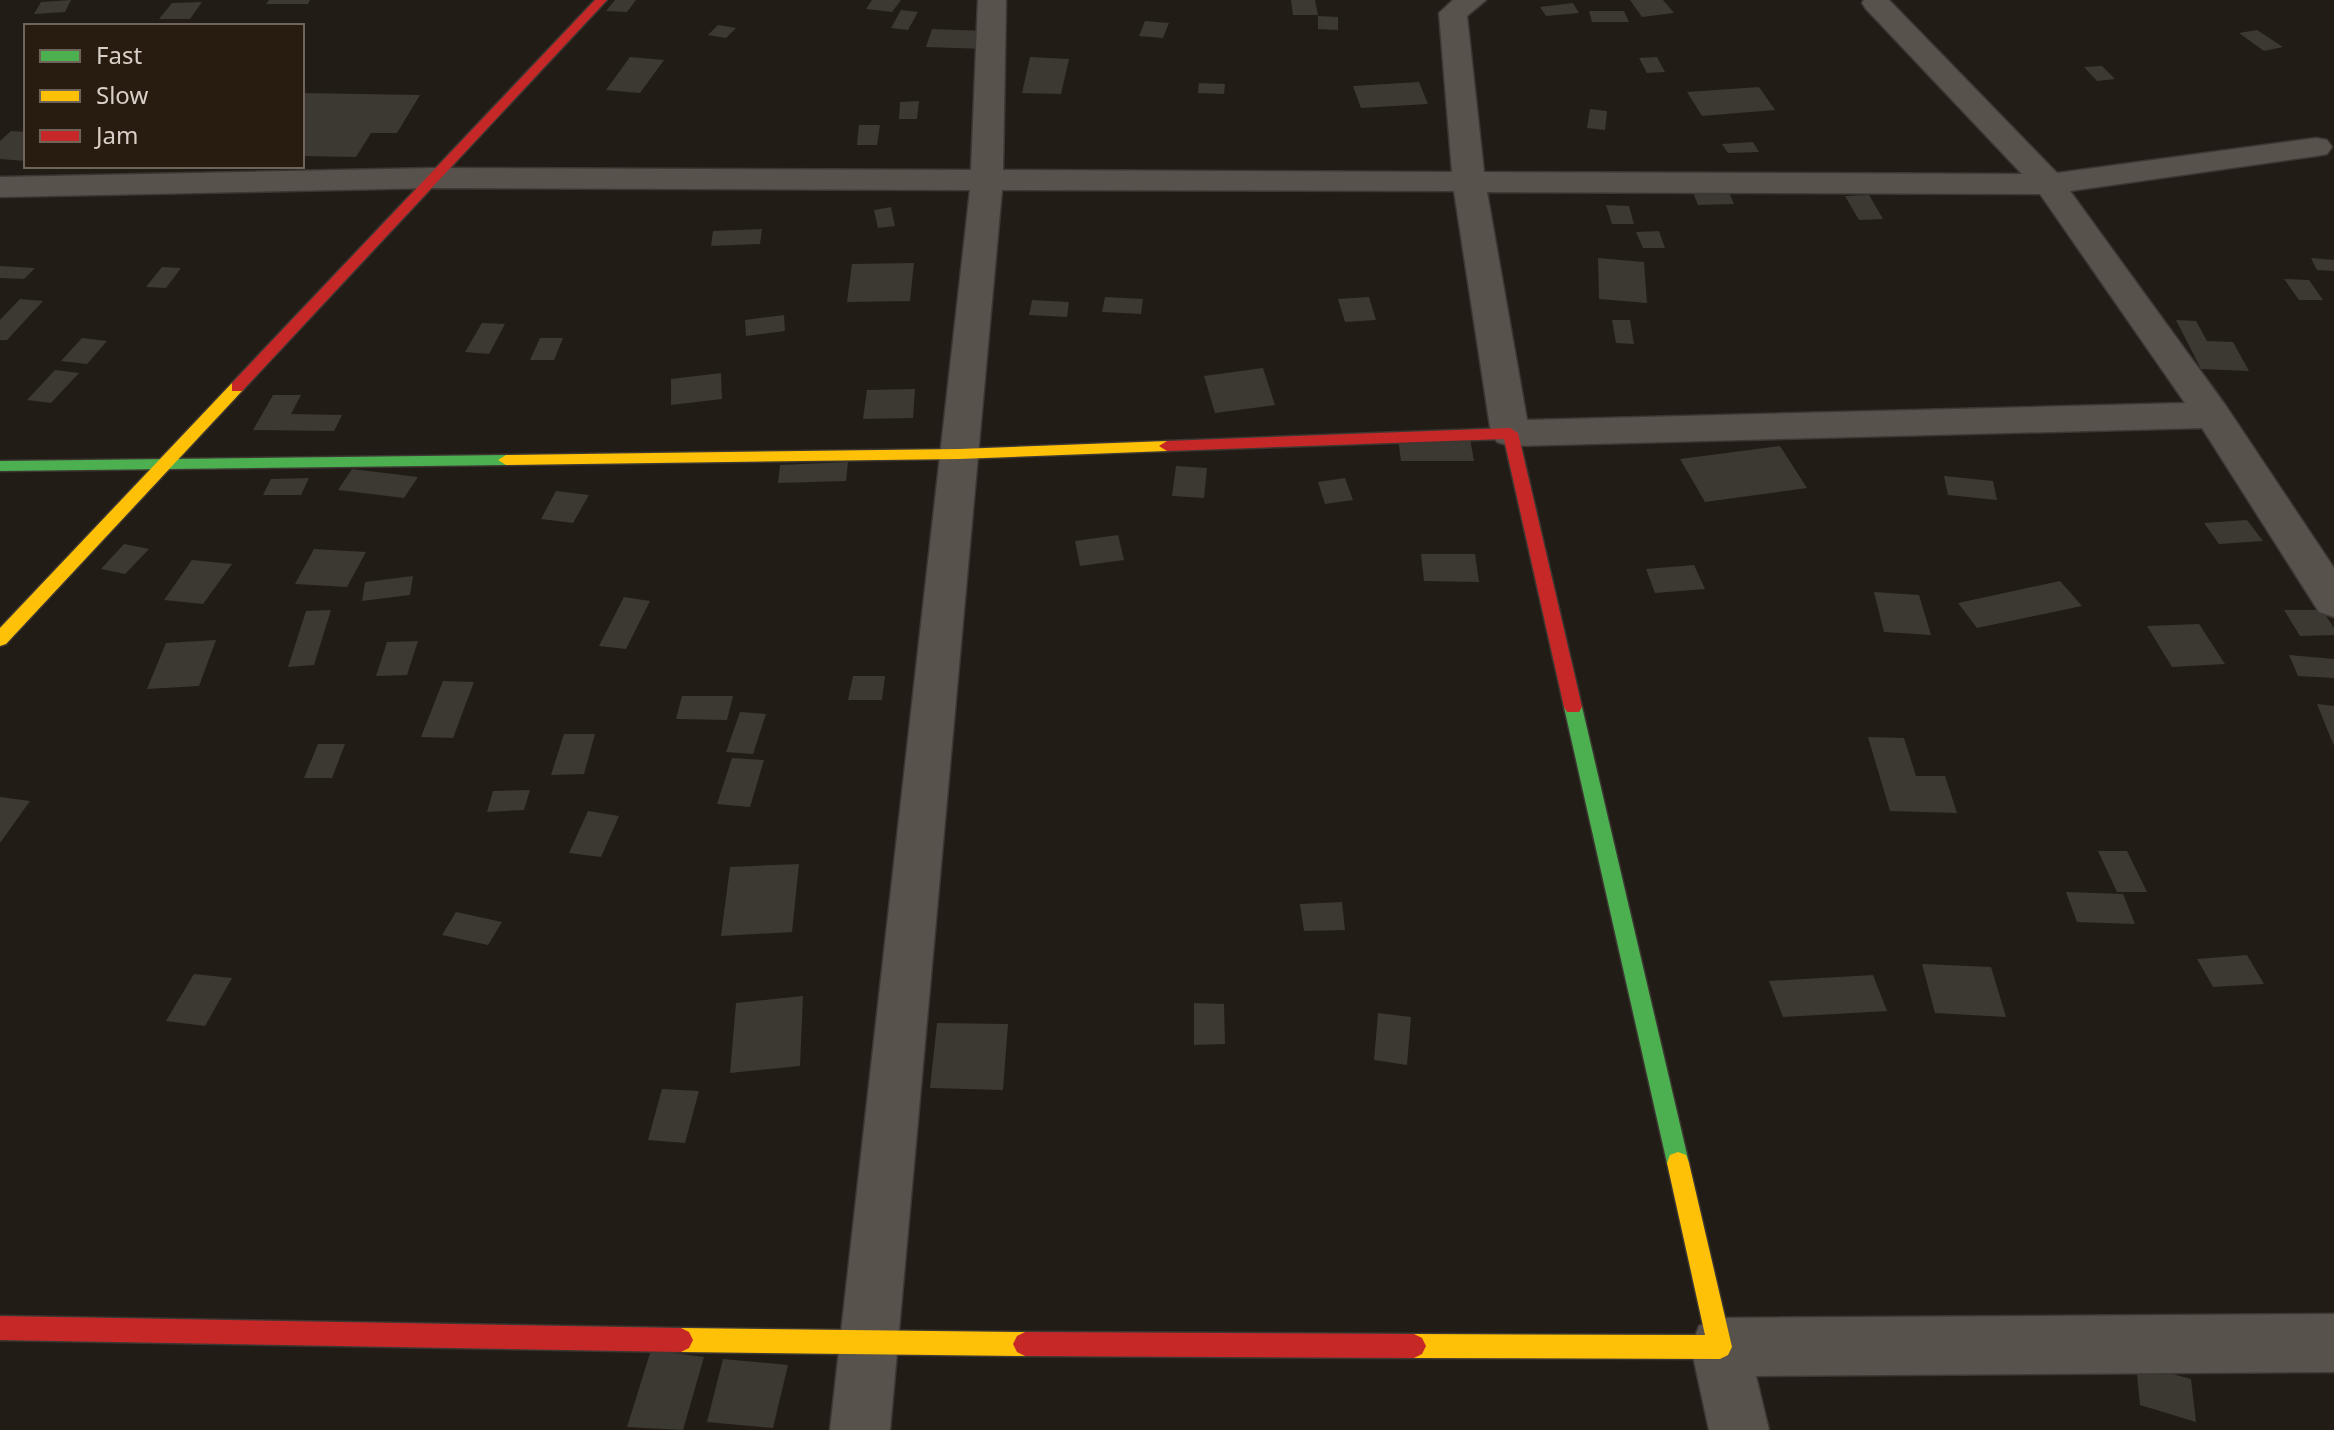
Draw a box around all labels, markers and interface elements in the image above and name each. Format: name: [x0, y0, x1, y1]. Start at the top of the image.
legend: [24, 24, 304, 168]
text: Fast: [96, 38, 142, 71]
text: Slow: [96, 78, 148, 111]
text: Jam: [94, 118, 138, 151]

